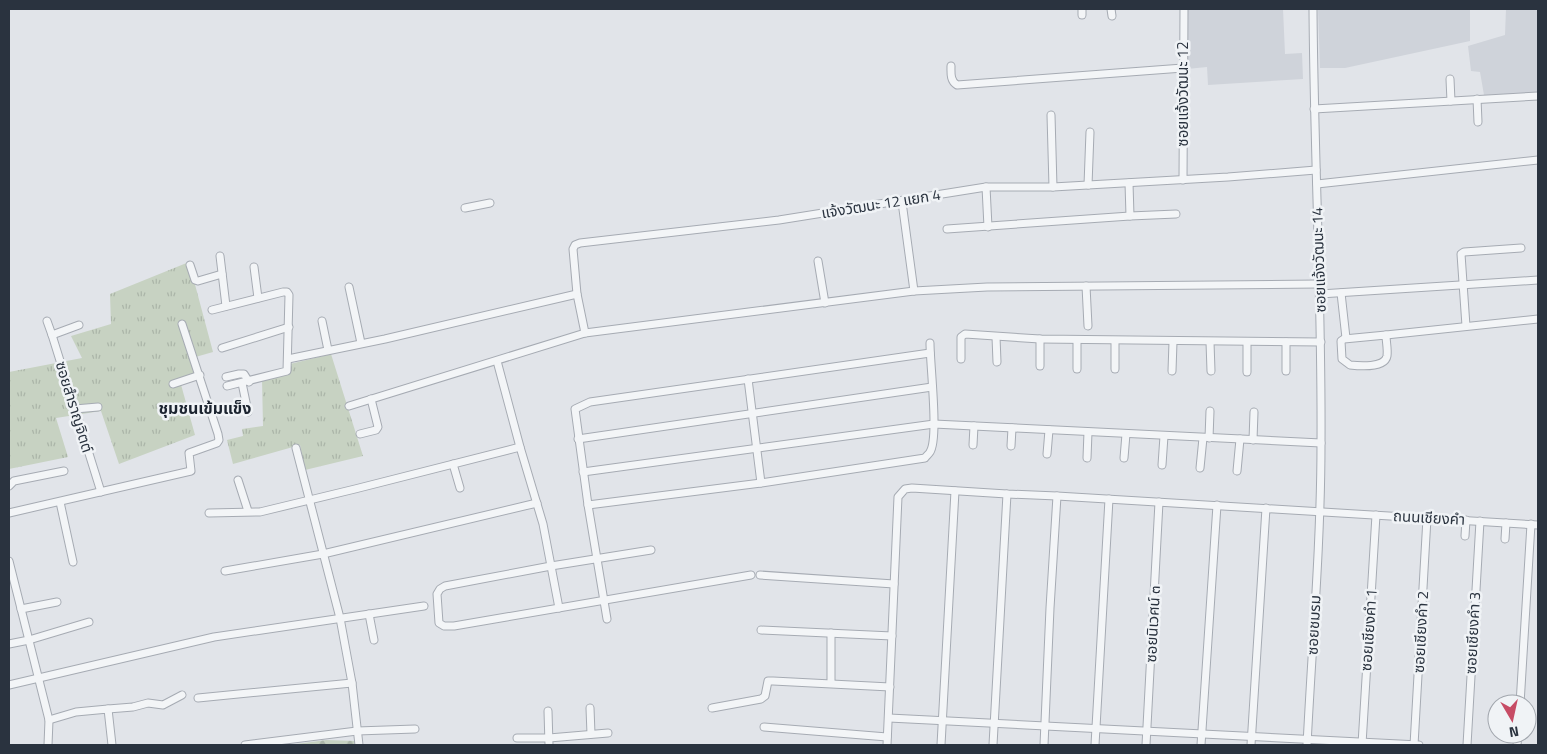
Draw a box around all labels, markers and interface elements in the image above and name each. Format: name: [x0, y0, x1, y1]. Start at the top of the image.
street label: ซอยแจ้งวัฒนะ 12: [1171, 41, 1194, 147]
street label: แจ้งวัฒนะ 12 แยก 4: [820, 183, 942, 224]
street label: ซอยแจ้งวัฒนะ 14: [1305, 207, 1332, 313]
street label: ซอยสำราญจิตต์: [50, 358, 99, 455]
district label: ชุมชนเข้มแข็ง: [159, 396, 251, 420]
street label: ถนนเชียงคำ: [1392, 504, 1466, 531]
street label: ซอยนิเวศน์ ๓: [1139, 585, 1166, 663]
street label: ซอยเชียงคำ 1: [1354, 588, 1383, 672]
street label: ซอยเชียงคำ 2: [1407, 590, 1434, 674]
street label: ซอยเชียงคำ 3: [1459, 591, 1486, 675]
street label: ซอยชมรม: [1300, 594, 1327, 655]
north arrow: [1487, 694, 1537, 744]
text: N: [1508, 721, 1521, 743]

